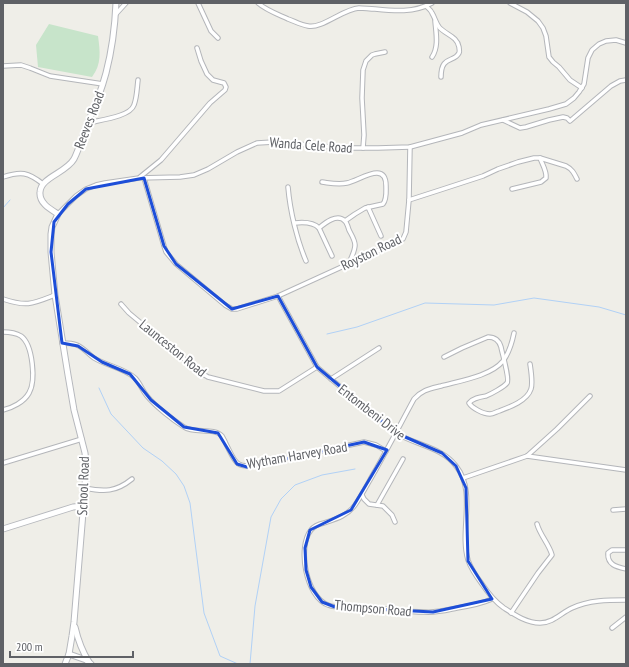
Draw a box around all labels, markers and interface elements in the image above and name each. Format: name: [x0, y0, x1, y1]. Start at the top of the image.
street label: Reeves Road: [70, 89, 108, 151]
street label: Wanda Cele Road: [269, 133, 353, 157]
street label: Royston Road: [338, 230, 404, 274]
street label: Launceston Road: [136, 315, 210, 381]
street label: Entombeni Drive: [335, 380, 409, 444]
street label: Wytham Harvey Road: [245, 437, 349, 473]
street label: School Road: [73, 456, 93, 516]
street label: Thompson Road: [334, 596, 412, 620]
scale bar: [10, 633, 133, 659]
text: 200 m: [16, 639, 43, 654]

